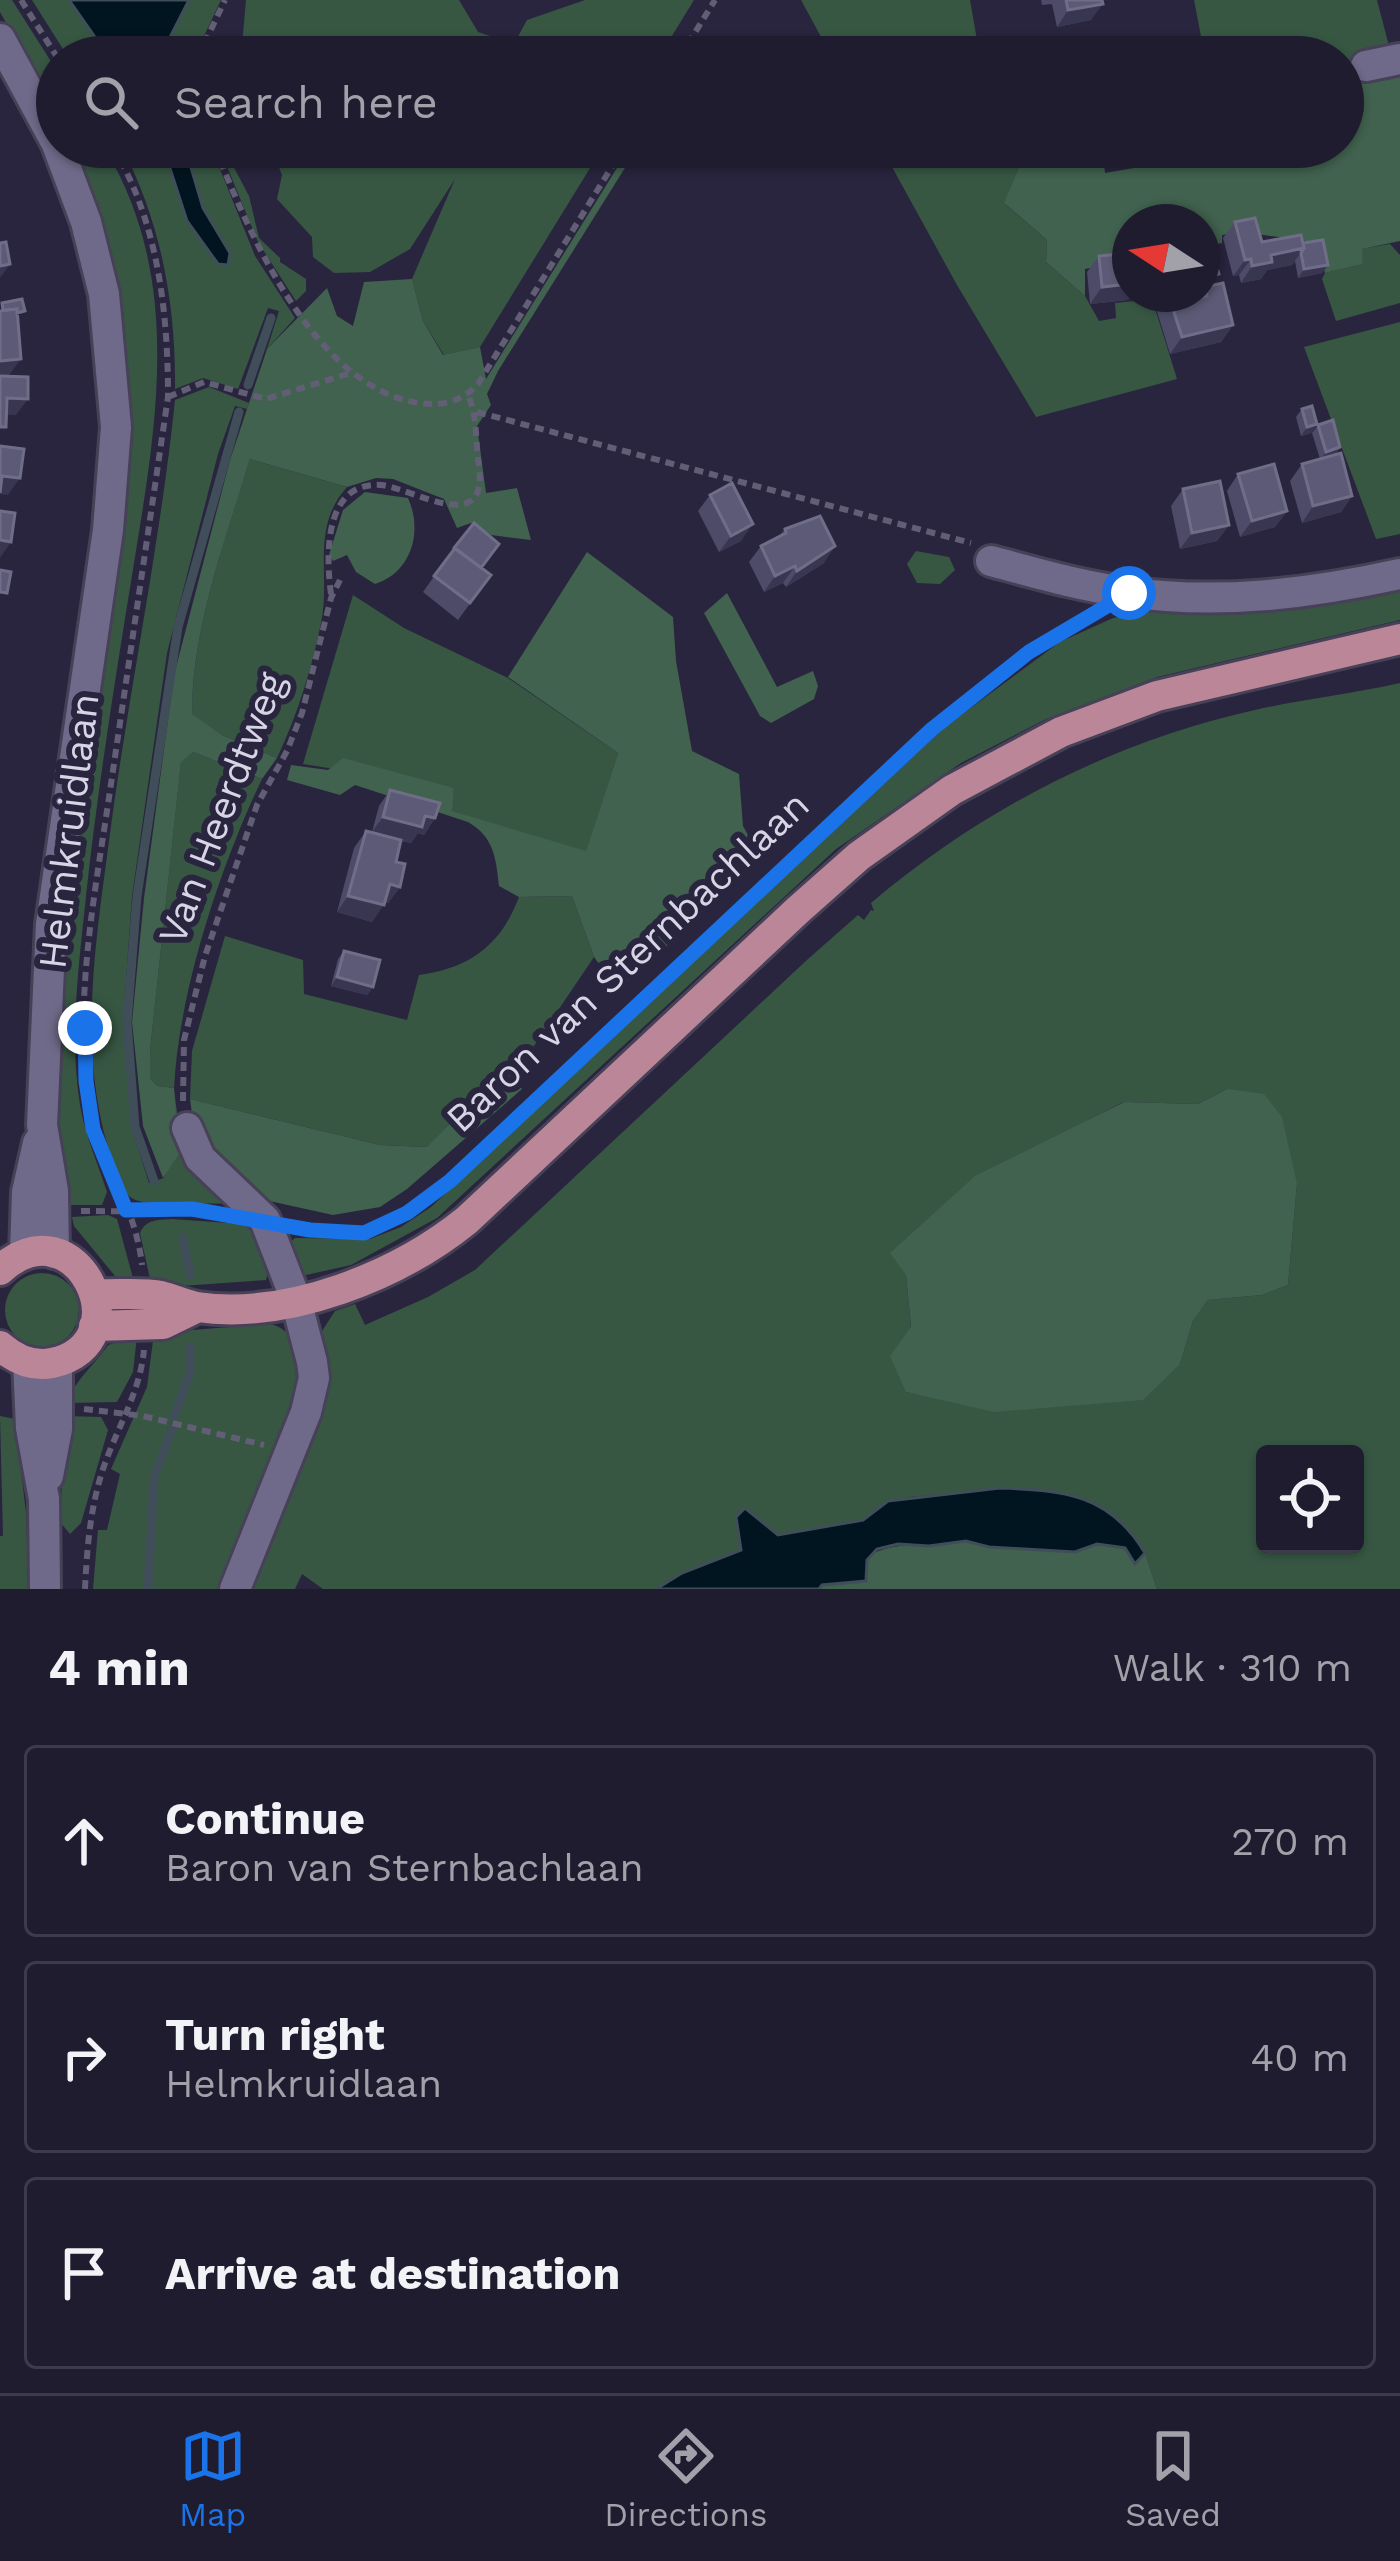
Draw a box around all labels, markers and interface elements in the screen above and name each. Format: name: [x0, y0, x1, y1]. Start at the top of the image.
search box: [36, 36, 1364, 168]
icon: search: [78, 69, 144, 135]
text: Search here: [174, 76, 438, 129]
north arrow: [1112, 204, 1220, 312]
route start: [1102, 566, 1156, 620]
street label: Van Heerdtweg: [149, 666, 294, 950]
street label: Helmkruidlaan: [29, 691, 108, 971]
street label: Baron van Sternbachlaan: [437, 782, 818, 1141]
route end: [58, 1001, 112, 1055]
map controls: [1256, 1445, 1364, 1553]
button: locate: [1256, 1445, 1364, 1553]
text: 4 min: [48, 1638, 190, 1697]
text: Walk · 310 m: [1113, 1645, 1352, 1690]
text: Continue: [165, 1792, 365, 1845]
icon: ahead: [51, 1808, 117, 1874]
text: 270 m: [1231, 1819, 1349, 1864]
text: Baron van Sternbachlaan: [165, 1845, 644, 1890]
text: Turn right: [165, 2008, 385, 2061]
icon: right: [51, 2024, 117, 2090]
text: 40 m: [1250, 2035, 1349, 2080]
text: Helmkruidlaan: [165, 2061, 442, 2106]
icon: arrive: [51, 2240, 117, 2306]
text: Arrive at destination: [165, 2247, 620, 2300]
tab: Map: [179, 2423, 246, 2534]
tab: Directions: [604, 2423, 767, 2534]
tab: Saved: [1125, 2423, 1221, 2534]

